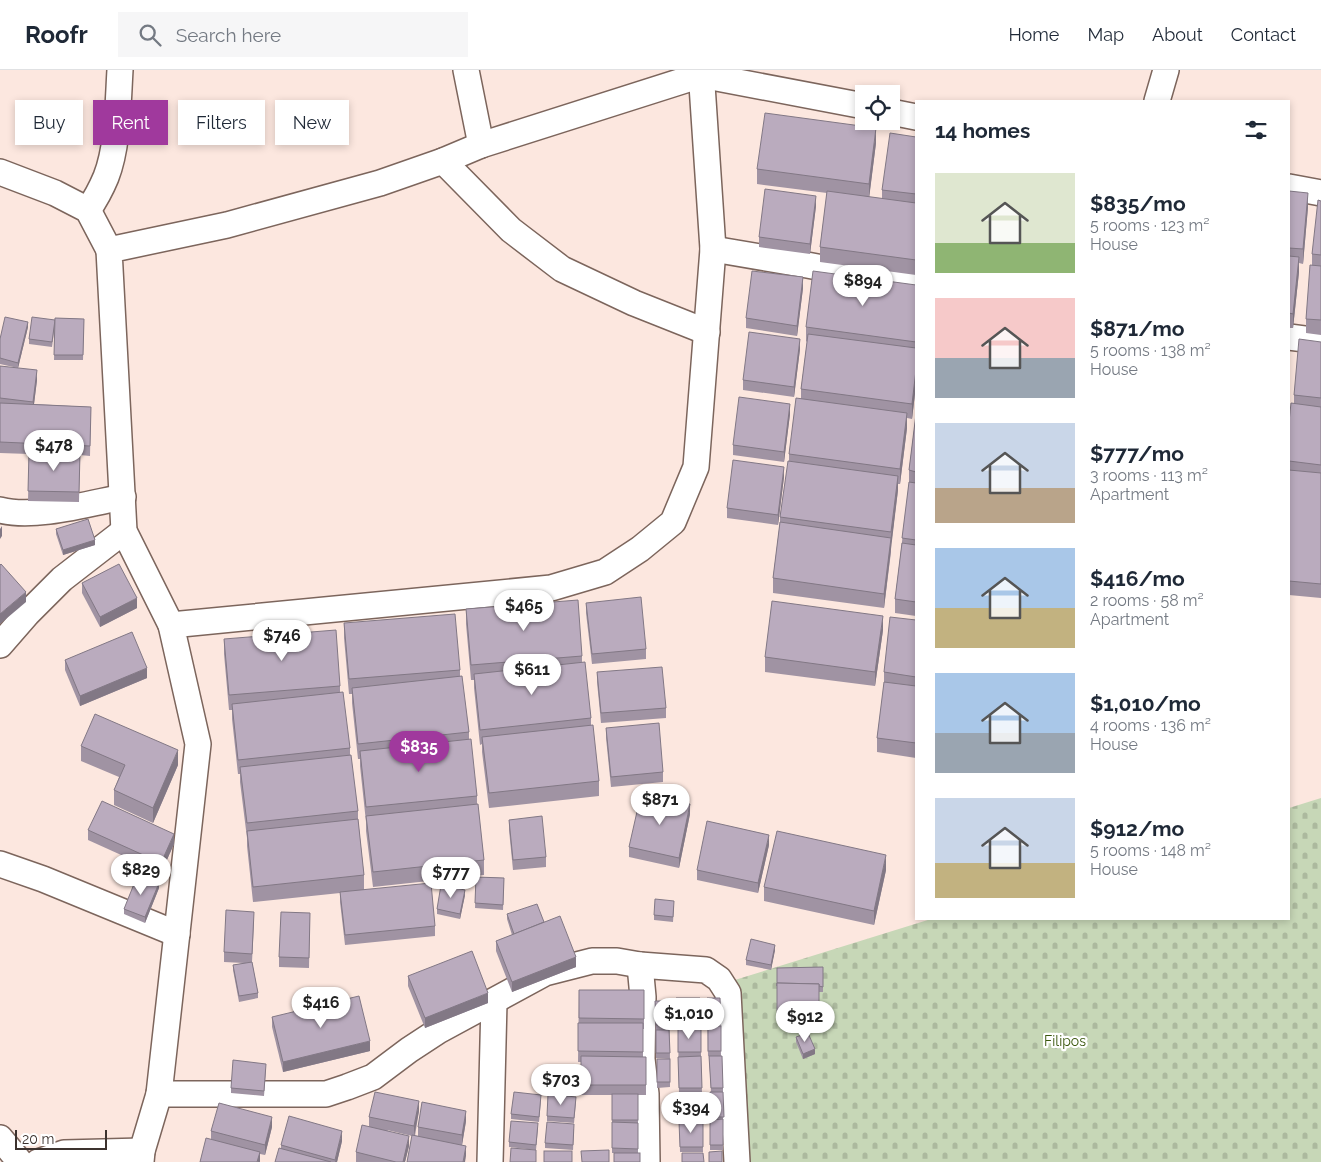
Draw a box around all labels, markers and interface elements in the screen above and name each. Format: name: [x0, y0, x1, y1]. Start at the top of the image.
search box: [118, 12, 468, 57]
text: Roofr: [25, 20, 88, 49]
icon: search: [136, 21, 164, 49]
text: Search here: [176, 24, 281, 46]
text: Home: [1008, 24, 1059, 45]
text: Map: [1087, 24, 1124, 45]
text: About: [1152, 24, 1203, 45]
text: Contact: [1231, 24, 1296, 45]
map controls: [855, 85, 900, 130]
button: locate: [855, 85, 900, 130]
chip: Buy: [15, 100, 83, 145]
chip: Rent: [93, 100, 168, 145]
chip: Filters: [178, 100, 265, 145]
chip: New: [275, 100, 349, 145]
icon: filters: [1242, 116, 1270, 144]
text: 14 homes: [935, 118, 1030, 143]
text: $835/mo: [1090, 191, 1186, 216]
icon: home: [975, 193, 1035, 253]
text: 5 rooms · 123 m²: [1090, 216, 1210, 235]
text: House: [1090, 235, 1138, 254]
pin: $894: [833, 264, 893, 307]
text: $894: [844, 271, 882, 290]
text: $871/mo: [1090, 316, 1184, 341]
icon: home: [975, 318, 1035, 378]
text: 5 rooms · 138 m²: [1090, 341, 1211, 360]
text: House: [1090, 360, 1138, 379]
pin: $478: [24, 430, 84, 472]
text: $478: [35, 436, 73, 455]
text: $777/mo: [1090, 441, 1184, 466]
icon: home: [975, 443, 1035, 503]
text: 3 rooms · 113 m²: [1090, 466, 1208, 485]
text: Apartment: [1090, 485, 1169, 504]
text: $416/mo: [1090, 566, 1185, 591]
icon: home: [975, 568, 1035, 628]
pin: $465: [494, 590, 554, 632]
text: 2 rooms · 58 m²: [1090, 591, 1204, 610]
text: $465: [505, 596, 543, 615]
text: Apartment: [1090, 610, 1169, 629]
pin: $746: [252, 620, 312, 662]
text: $746: [263, 626, 301, 645]
pin: $611: [502, 654, 562, 696]
text: $611: [514, 660, 550, 679]
text: $1,010/mo: [1090, 691, 1201, 716]
icon: home: [975, 693, 1035, 753]
text: 4 rooms · 136 m²: [1090, 716, 1211, 735]
pin: $835: [389, 730, 449, 773]
text: House: [1090, 735, 1138, 754]
text: $835: [400, 737, 438, 756]
pin: $871: [630, 784, 690, 826]
text: $871: [642, 790, 678, 809]
text: $912/mo: [1090, 816, 1184, 841]
icon: home: [975, 818, 1035, 878]
text: 5 rooms · 148 m²: [1090, 841, 1211, 860]
pin: $829: [111, 854, 171, 896]
pin: $777: [421, 856, 481, 899]
text: $829: [122, 860, 160, 879]
text: House: [1090, 860, 1138, 879]
text: $777: [432, 863, 470, 882]
pin: $416: [291, 986, 351, 1029]
text: $416: [303, 993, 339, 1012]
pin: $1,010: [648, 998, 730, 1040]
pin: $912: [775, 1000, 835, 1043]
text: $1,010: [664, 1004, 714, 1023]
text: $912: [787, 1007, 823, 1026]
park label: Filipos: [1044, 1033, 1086, 1049]
pin: $703: [531, 1064, 591, 1106]
text: $703: [542, 1070, 580, 1089]
pin: $394: [661, 1092, 721, 1134]
text: $394: [672, 1098, 710, 1117]
scale bar: [15, 1127, 108, 1150]
text: 20 m: [22, 1131, 54, 1147]

